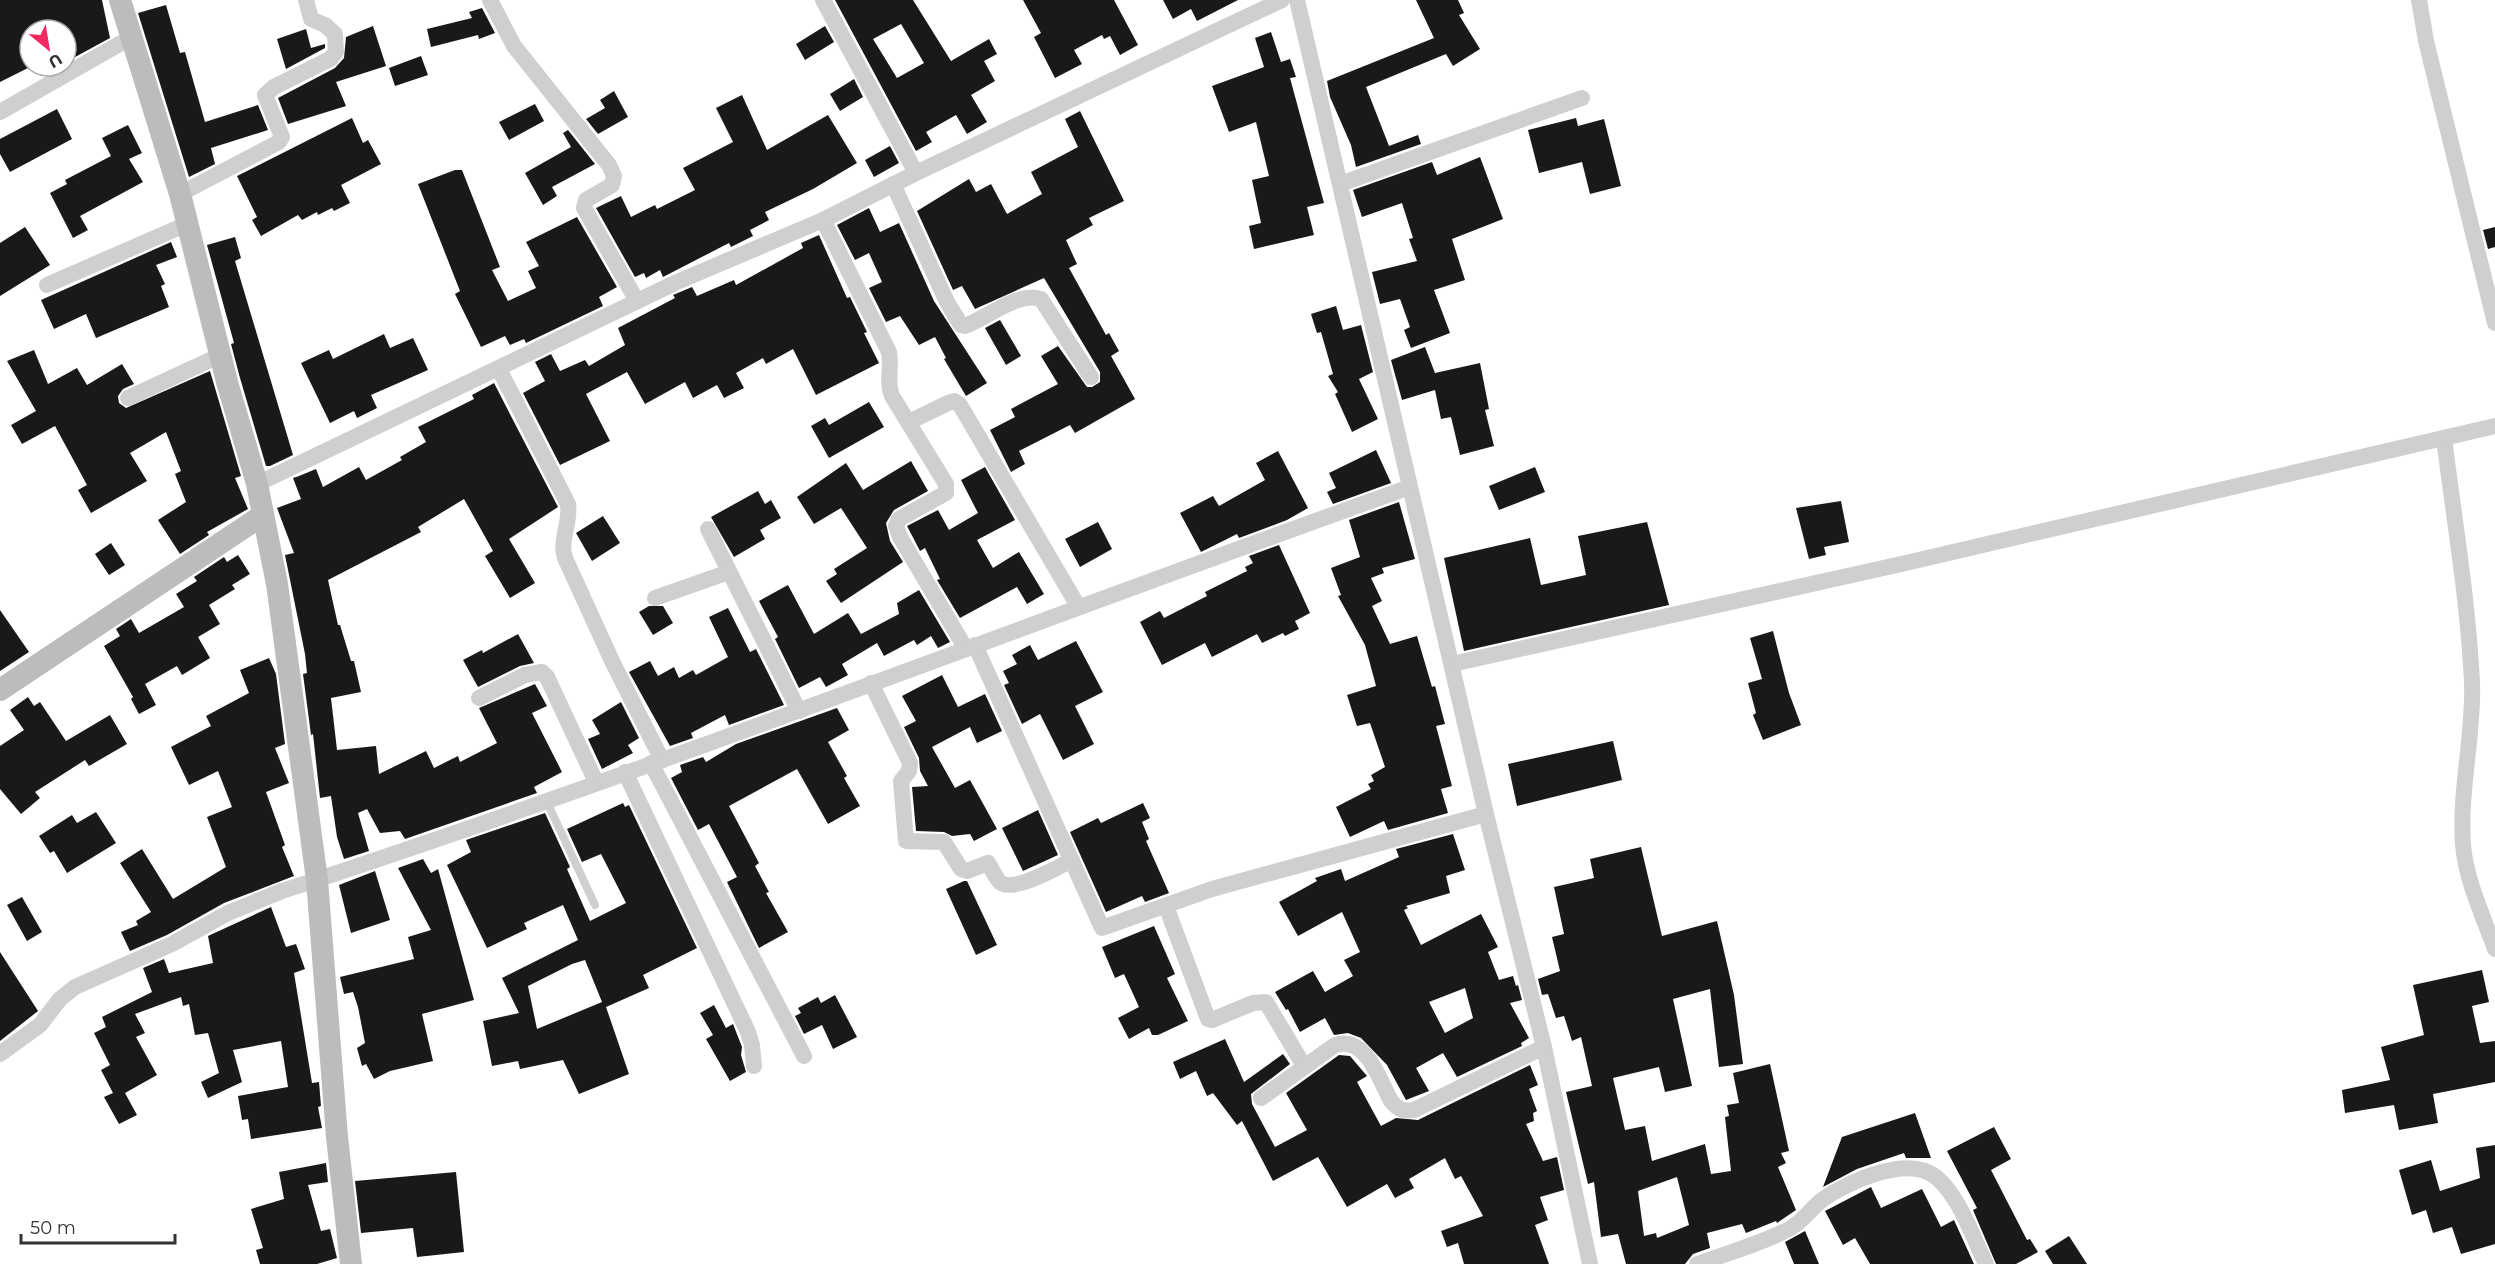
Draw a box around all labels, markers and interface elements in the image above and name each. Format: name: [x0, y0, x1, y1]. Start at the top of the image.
north arrow: [18, 18, 78, 78]
text: U: [45, 49, 65, 72]
scale bar: [21, 1207, 176, 1245]
text: 50 m: [30, 1217, 76, 1239]

